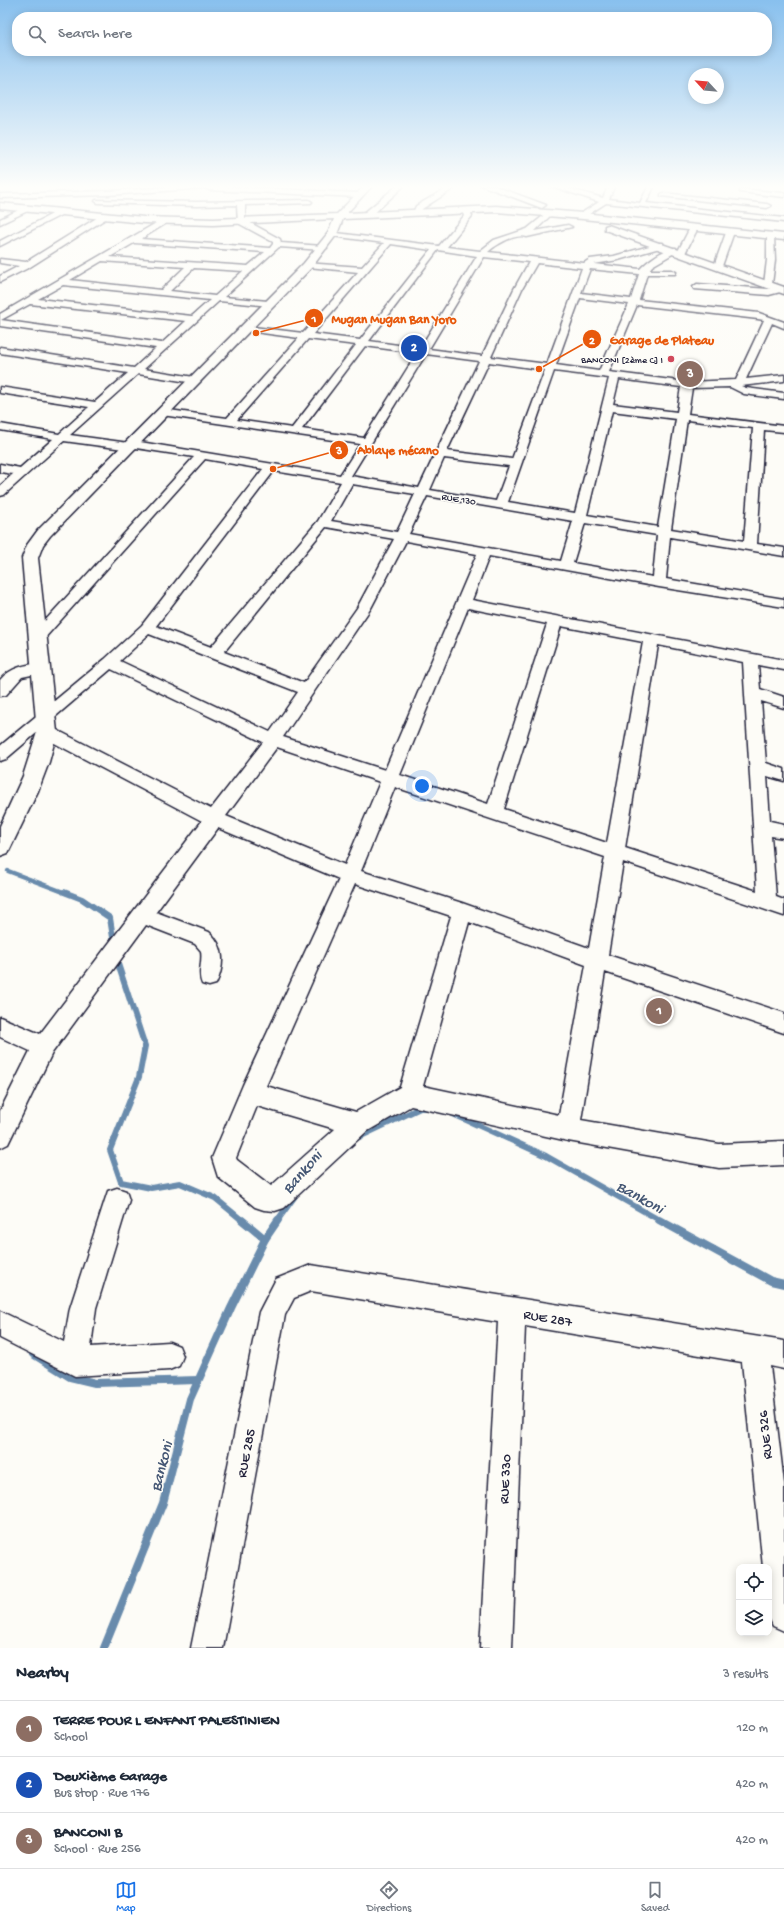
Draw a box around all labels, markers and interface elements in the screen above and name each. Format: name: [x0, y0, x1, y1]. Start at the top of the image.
search box: [12, 12, 772, 56]
icon: search: [26, 23, 48, 45]
text: Search here: [58, 25, 132, 43]
north arrow: [688, 68, 724, 104]
callout: Mugan Mugan Ban Yoro: [304, 306, 465, 331]
text: 1: [311, 313, 317, 327]
text: Mugan Mugan Ban Yoro: [331, 313, 457, 328]
callout: Garage de Plateau: [582, 327, 722, 352]
pin: 2: [401, 333, 427, 363]
text: Garage de Plateau: [610, 334, 715, 349]
text: 2: [589, 335, 595, 349]
marker: BANCONI [2ème C] I: [666, 354, 676, 364]
place label: BANCONI [2ème C] I: [580, 355, 663, 367]
pin: 3: [677, 359, 703, 389]
callout: Ablaye mécano: [329, 437, 446, 462]
text: Ablaye mécano: [356, 444, 439, 459]
text: 3: [335, 445, 342, 459]
street label: RUE 130: [441, 491, 477, 509]
your location: [412, 776, 432, 796]
pin: 1: [646, 996, 672, 1026]
water label: Bankoni: [280, 1147, 329, 1199]
water label: Bankoni: [612, 1178, 668, 1221]
street label: RUE 287: [522, 1307, 574, 1332]
street label: RUE 326: [755, 1409, 777, 1460]
street label: RUE 285: [234, 1428, 261, 1479]
water label: Bankoni: [148, 1438, 179, 1494]
street label: RUE 330: [497, 1454, 516, 1505]
map controls: [736, 1564, 772, 1636]
button: locate: [736, 1564, 772, 1600]
button: layers: [736, 1600, 772, 1636]
text: Nearby: [16, 1664, 69, 1684]
text: 3 results: [723, 1667, 768, 1682]
text: TERRE POUR L ENFANT PALESTINIEN: [54, 1712, 280, 1730]
text: 1: [26, 1721, 32, 1736]
text: 120 m: [737, 1721, 768, 1736]
text: School: [54, 1730, 88, 1745]
text: Deuxième Garage: [54, 1768, 167, 1786]
text: 2: [26, 1777, 32, 1792]
text: 420 m: [736, 1777, 768, 1792]
text: Bus stop · Rue 176: [54, 1786, 149, 1801]
text: BANCONI B: [54, 1824, 122, 1842]
text: 3: [26, 1833, 32, 1848]
text: 420 m: [736, 1833, 768, 1848]
text: School · Rue 256: [54, 1842, 141, 1857]
tab: Map: [115, 1879, 137, 1915]
tab: Directions: [367, 1879, 411, 1915]
tab: Saved: [641, 1879, 669, 1915]

